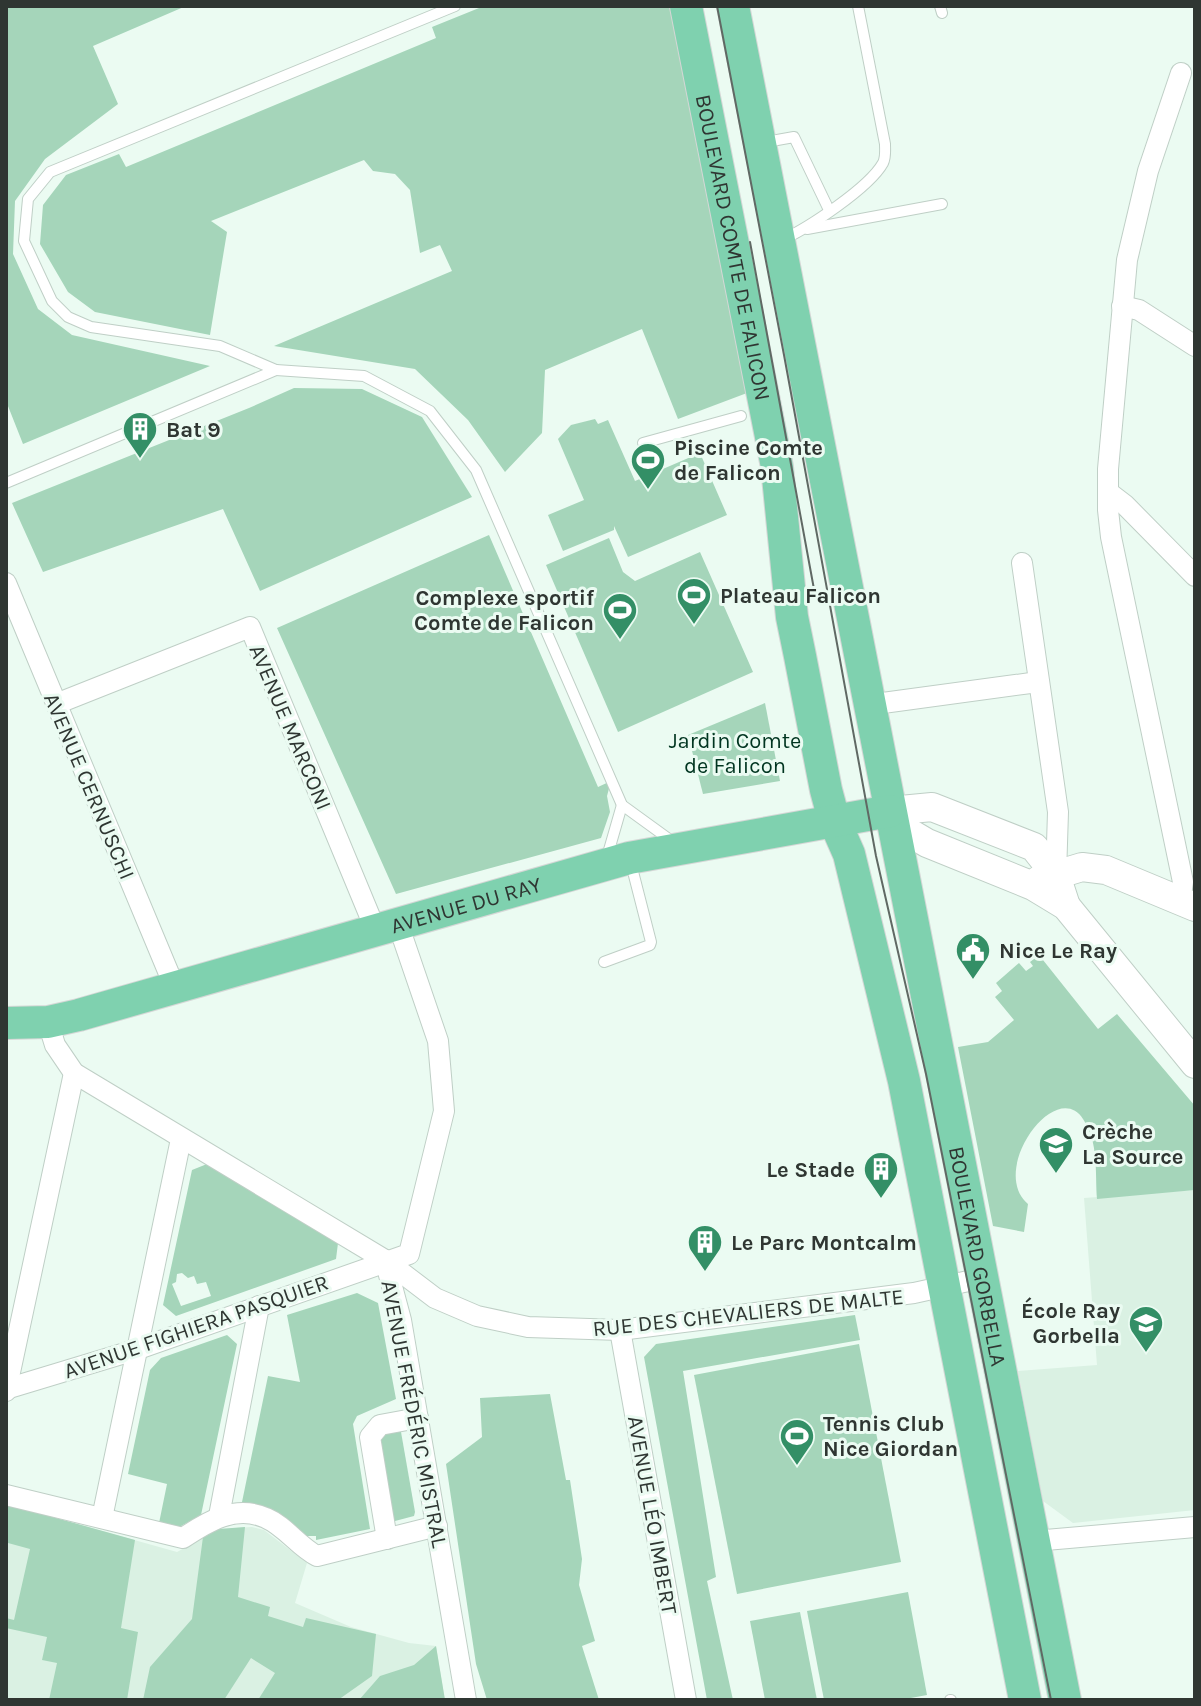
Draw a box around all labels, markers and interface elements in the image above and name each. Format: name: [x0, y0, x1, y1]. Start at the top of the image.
street label: BOULEVARD COMTE DE FALICON: [690, 92, 776, 403]
building icon: Bat 9: [121, 410, 159, 460]
place label: Bat 9: [166, 417, 221, 443]
place label: Piscine Comte de Falicon: [674, 435, 823, 486]
sports icon: Piscine Comte de Falicon: [629, 441, 667, 491]
sports icon: Plateau Falicon: [675, 576, 713, 626]
place label: Plateau Falicon: [720, 583, 881, 609]
place label: Complexe sportif Comte de Falicon: [414, 585, 595, 636]
sports icon: Complexe sportif Comte de Falicon: [601, 591, 639, 641]
street label: AVENUE MARCONI: [243, 641, 337, 814]
street label: AVENUE CERNUSCHI: [38, 689, 140, 884]
park label: Jardin Comte de Falicon: [669, 728, 801, 779]
street label: AVENUE DU RAY: [388, 872, 544, 939]
public building icon: Nice Le Ray: [954, 931, 992, 981]
place label: Nice Le Ray: [999, 938, 1117, 964]
place label: Crèche La Source: [1082, 1119, 1184, 1170]
school or university icon: Crèche La Source: [1037, 1125, 1075, 1175]
street label: BOULEVARD GORBELLA: [943, 1144, 1011, 1369]
building icon: Le Stade: [862, 1150, 900, 1200]
place label: Le Stade: [766, 1157, 855, 1183]
building icon: Le Parc Montcalm: [686, 1223, 724, 1273]
place label: Le Parc Montcalm: [731, 1230, 917, 1256]
street label: AVENUE FIGHIERA PASQUIER: [61, 1269, 332, 1385]
street label: AVENUE FRÉDÉRIC MISTRAL: [375, 1278, 454, 1551]
street label: RUE DES CHEVALIERS DE MALTE: [591, 1284, 905, 1342]
place label: École Ray Gorbella: [1021, 1297, 1120, 1349]
school or university icon: École Ray Gorbella: [1127, 1304, 1165, 1354]
place label: Tennis Club Nice Giordan: [823, 1411, 958, 1462]
street label: AVENUE LÉO IMBERT: [622, 1414, 683, 1616]
sports icon: Tennis Club Nice Giordan: [778, 1417, 816, 1467]

